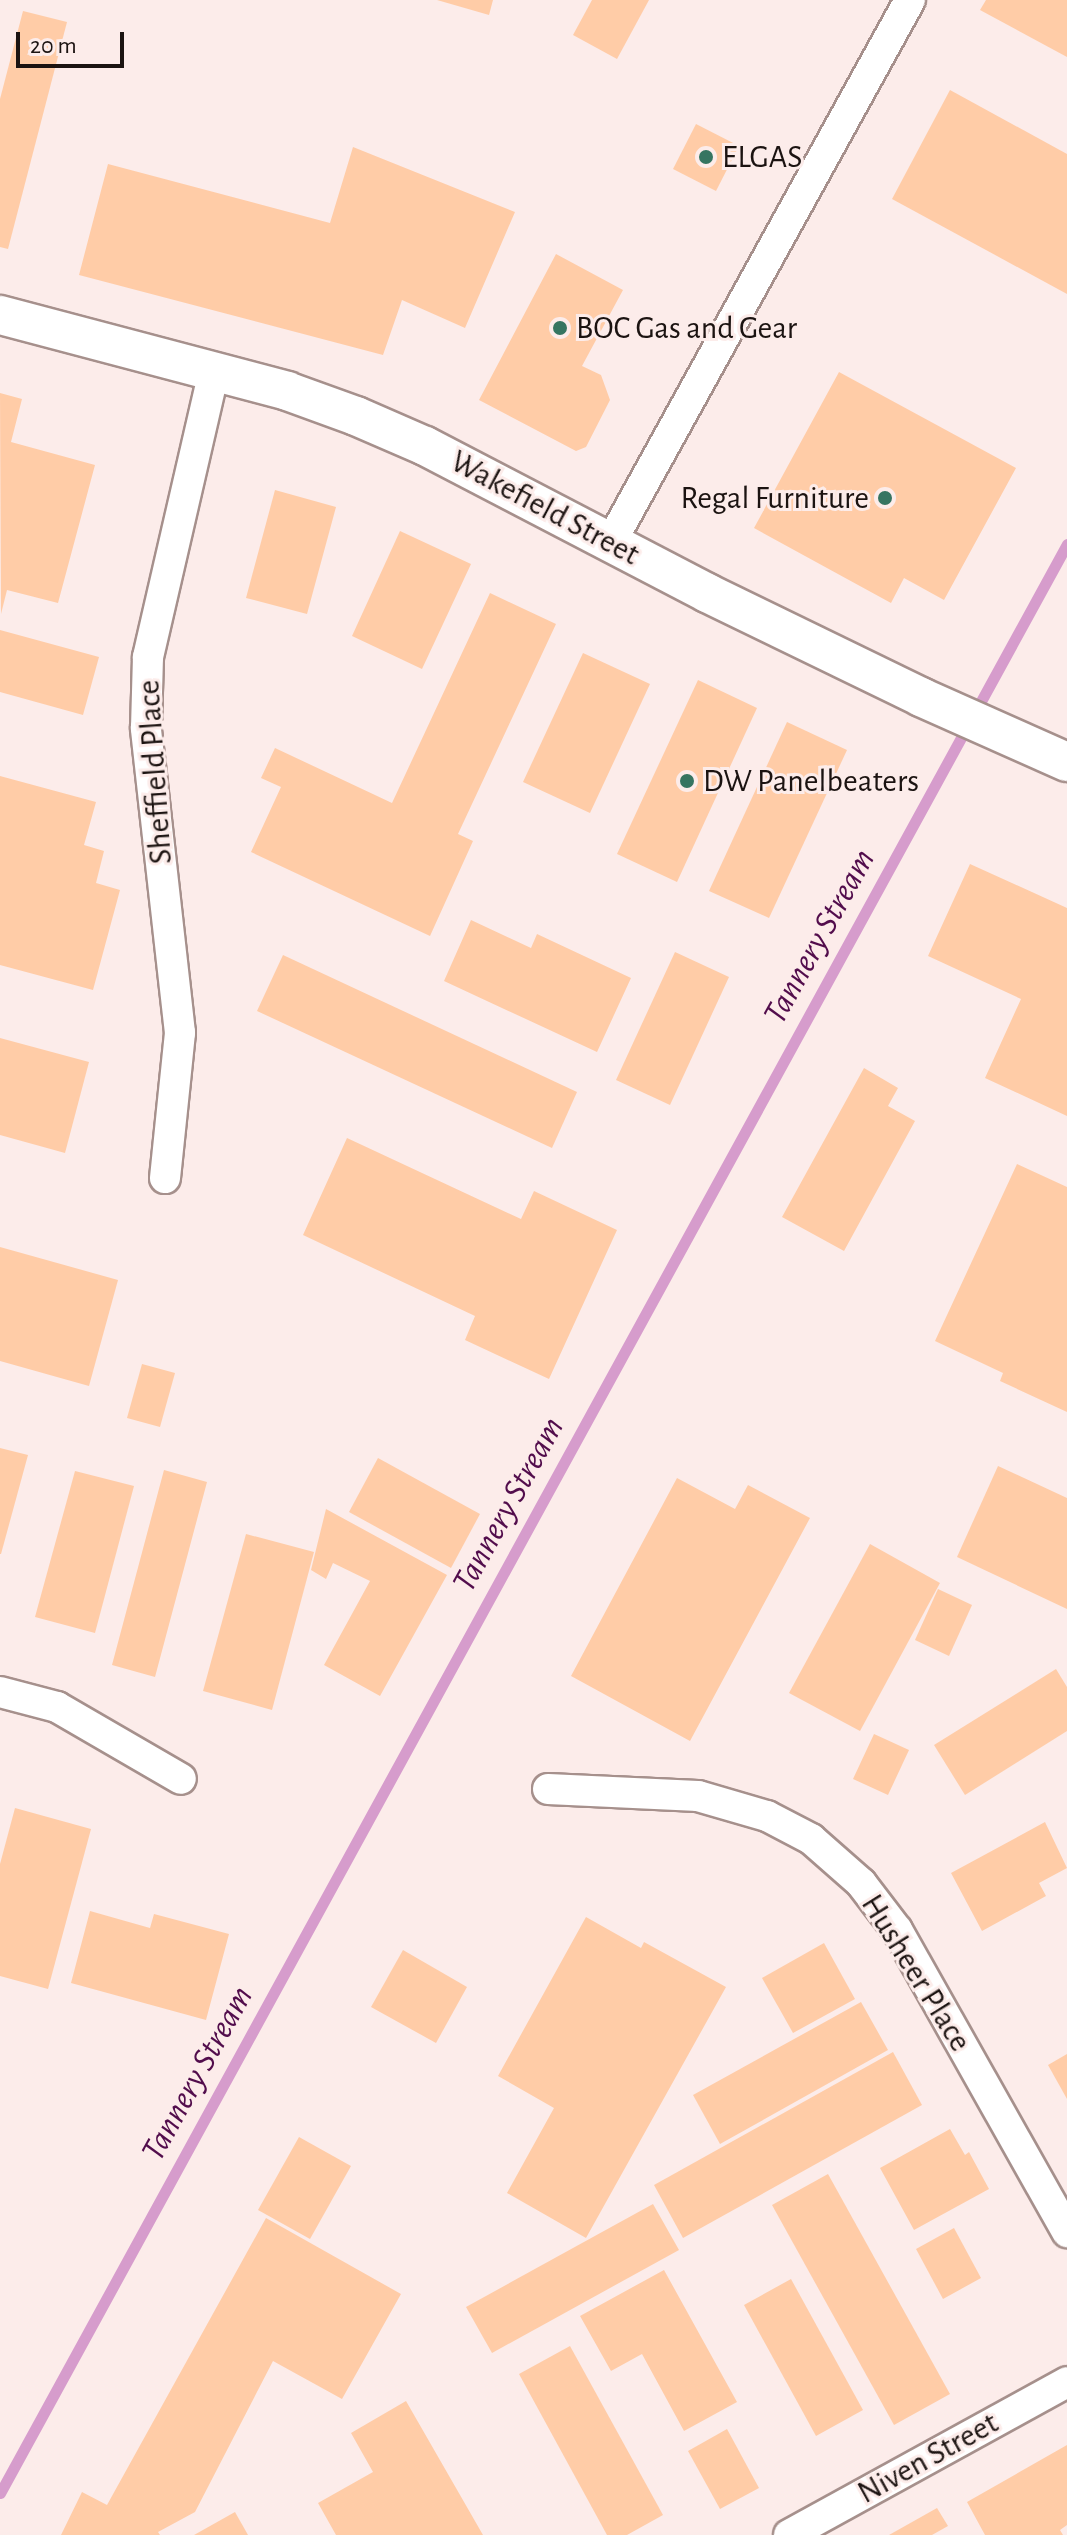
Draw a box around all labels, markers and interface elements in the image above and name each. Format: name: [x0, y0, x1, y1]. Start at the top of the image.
scale bar: [20, 16, 128, 66]
text: 20 m: [30, 34, 77, 58]
place label: ELGAS: [722, 138, 802, 176]
marker: ELGAS: [697, 148, 715, 166]
place label: BOC Gas and Gear: [576, 309, 797, 347]
marker: BOC Gas and Gear: [551, 319, 569, 337]
street label: Wakefield Street: [444, 442, 646, 574]
place label: Regal Furniture: [681, 479, 869, 517]
marker: Regal Furniture: [876, 489, 894, 507]
street label: Sheffield Place: [129, 679, 181, 865]
place label: DW Panelbeaters: [703, 762, 919, 800]
marker: DW Panelbeaters: [678, 772, 696, 790]
water label: Tannery Stream: [755, 843, 885, 1031]
water label: Tannery Stream: [444, 1411, 574, 1599]
street label: Husheer Place: [853, 1887, 979, 2059]
water label: Tannery Stream: [133, 1980, 263, 2168]
street label: Niven Street: [851, 2404, 1005, 2512]

